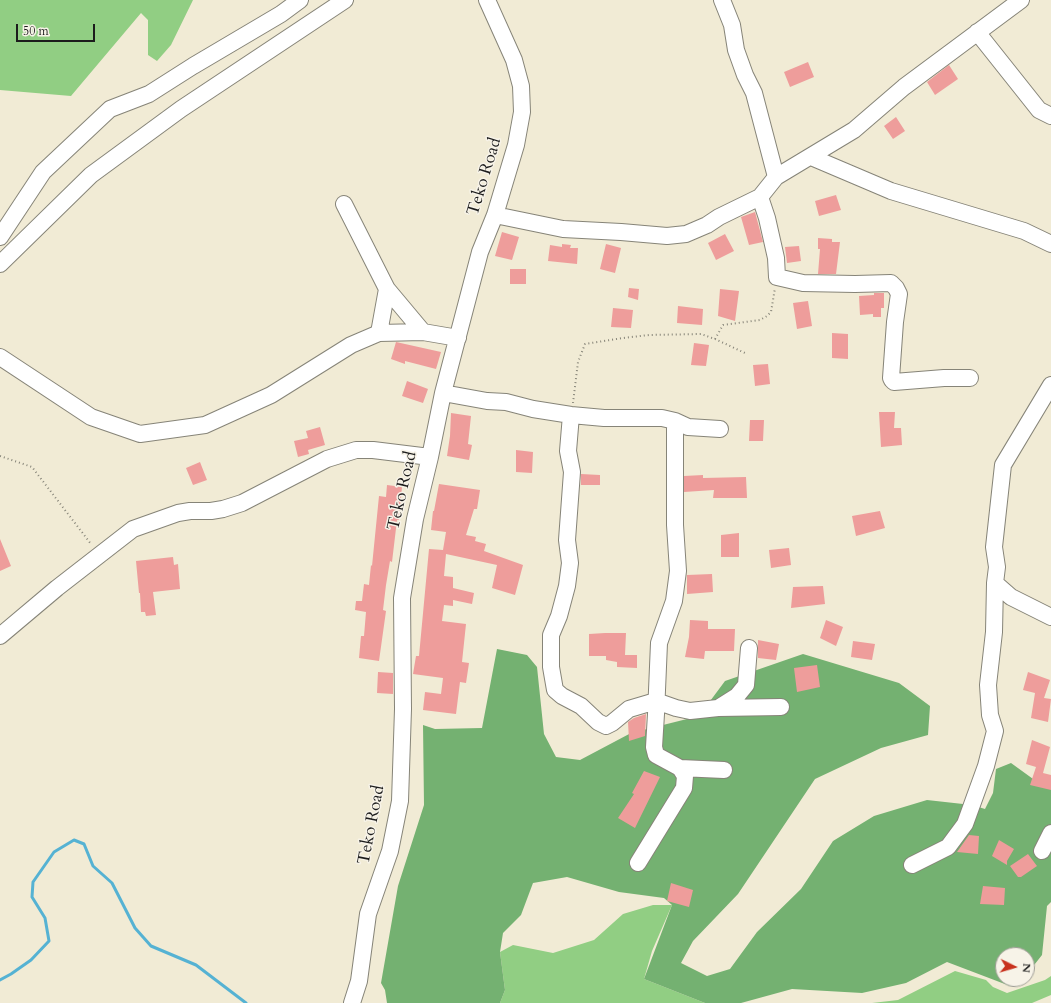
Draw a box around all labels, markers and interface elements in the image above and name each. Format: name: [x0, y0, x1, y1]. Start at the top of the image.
scale bar: [18, 16, 97, 42]
text: 50 m: [23, 23, 49, 39]
street label: Teko Road: [463, 136, 507, 218]
street label: Teko Road: [384, 450, 422, 532]
street label: Teko Road: [354, 784, 390, 866]
north arrow: [995, 947, 1035, 987]
text: N: [1019, 963, 1034, 973]

